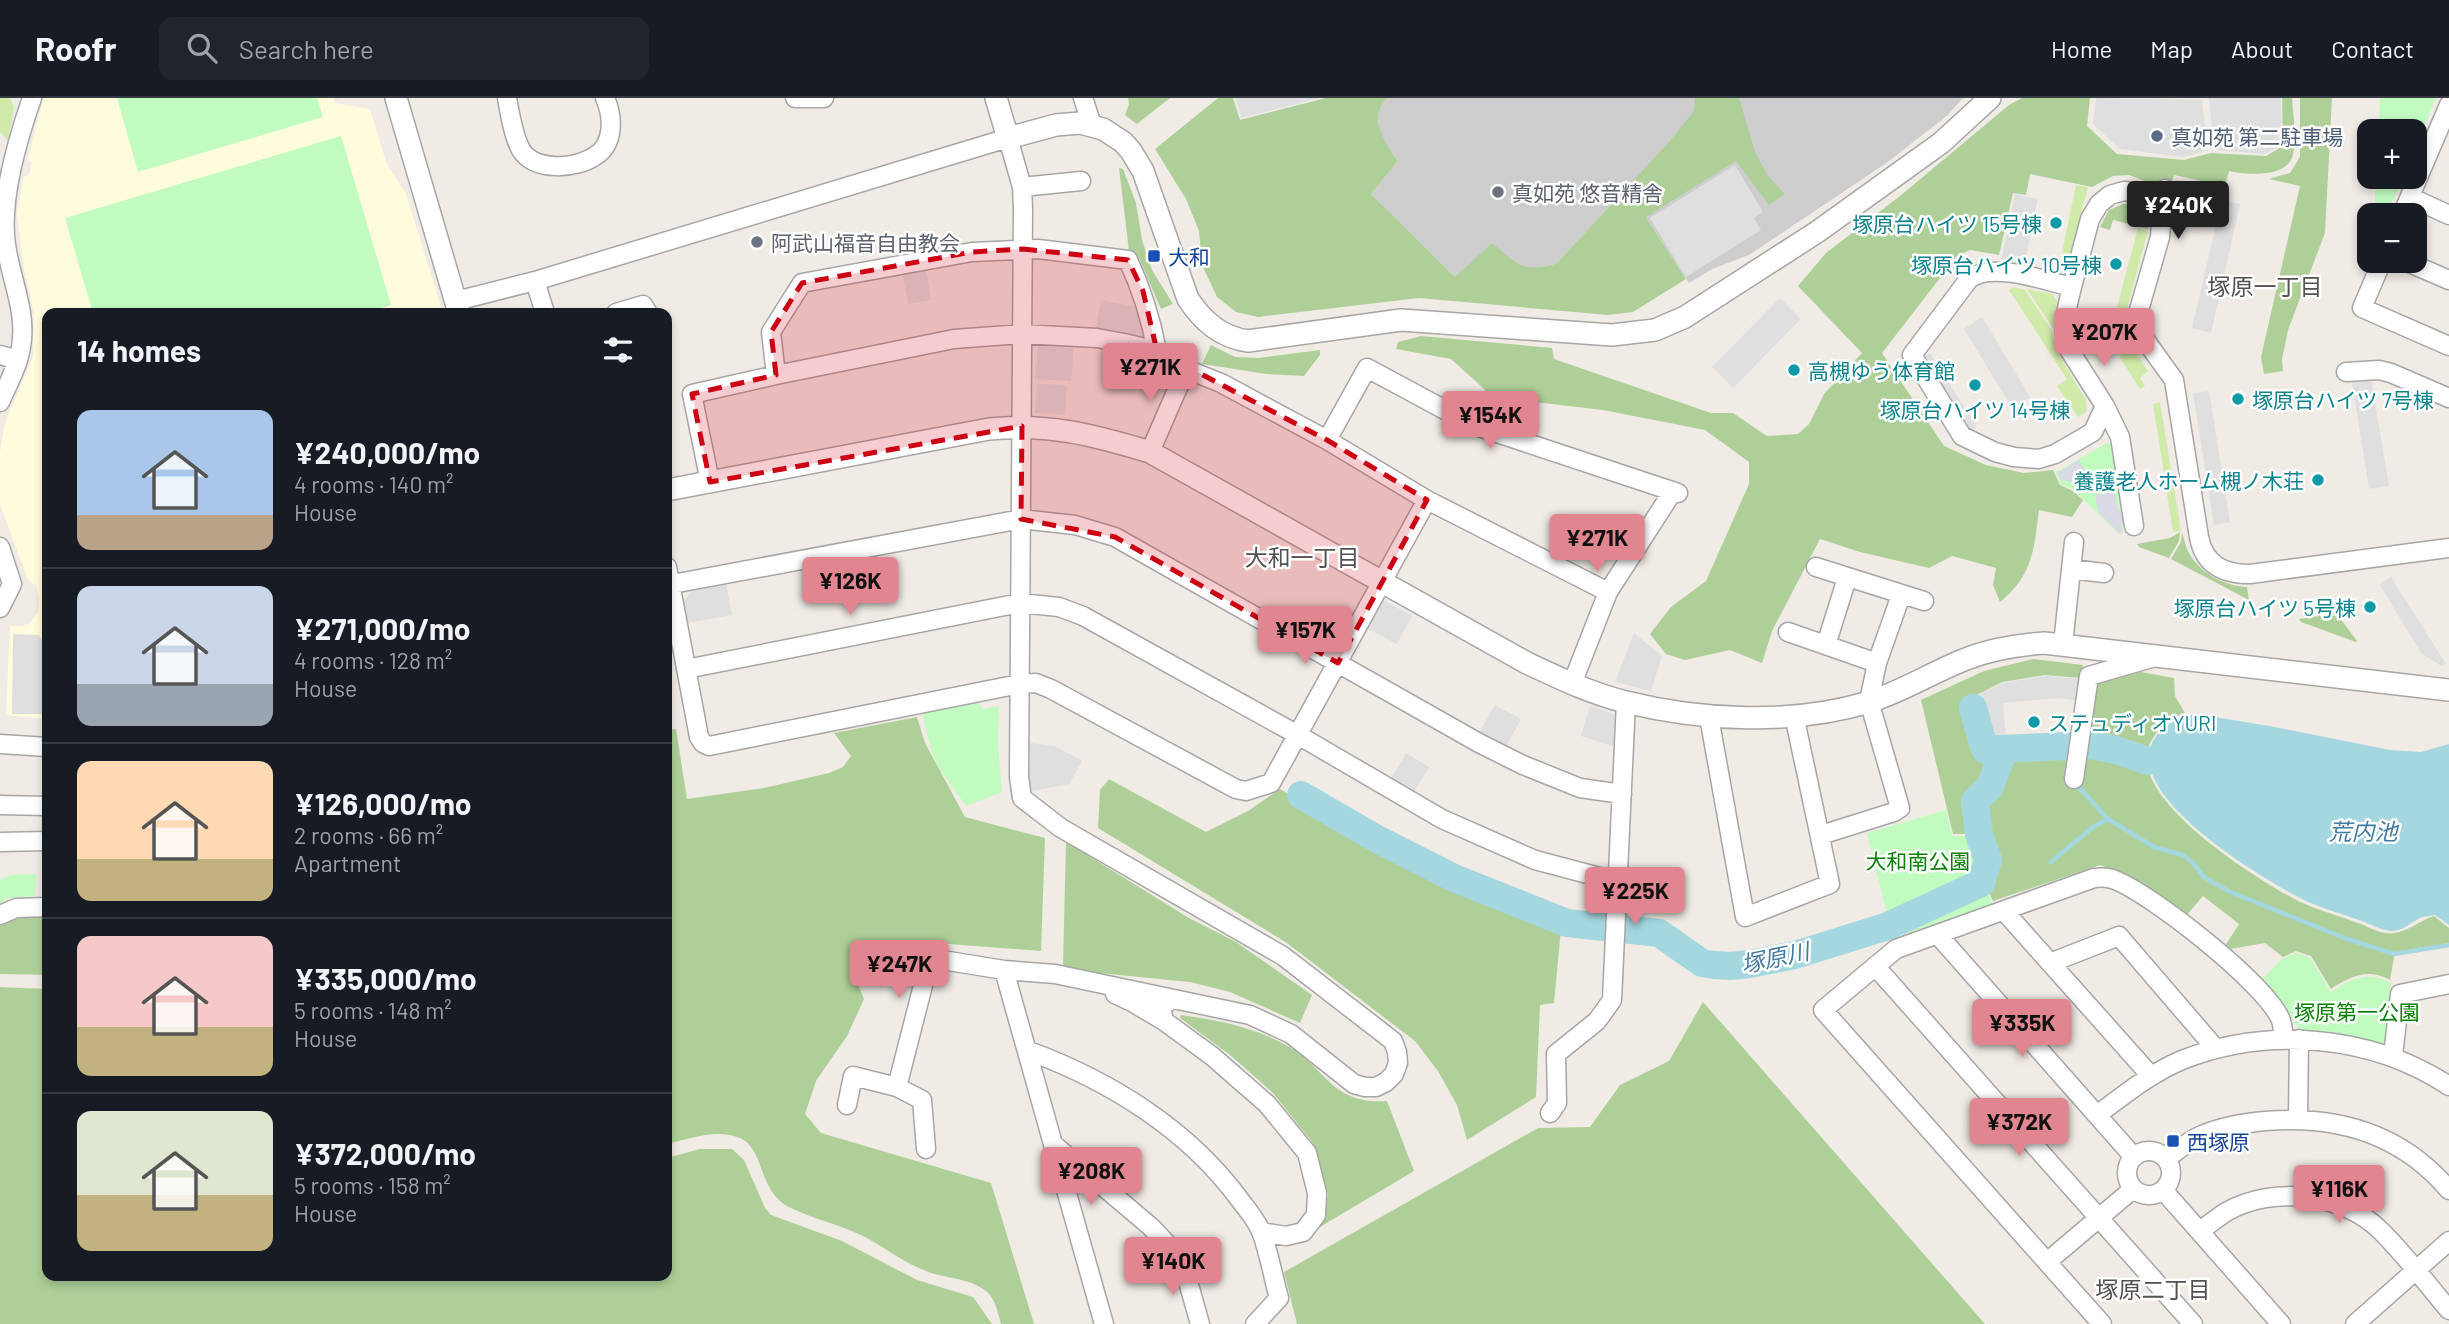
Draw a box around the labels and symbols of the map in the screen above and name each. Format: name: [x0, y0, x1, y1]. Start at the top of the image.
place label: 真如苑 第二駐車場: [2171, 124, 2343, 149]
marker: 真如苑 第二駐車場: [2149, 128, 2165, 144]
place label: 真如苑 悠音精舎: [1512, 180, 1663, 205]
pin: ¥240K: [2129, 181, 2227, 241]
marker: 真如苑 悠音精舎: [1490, 184, 1506, 200]
place label: 塚原台ハイツ 15号棟: [1852, 211, 2042, 236]
marker: 塚原台ハイツ 15号棟: [2048, 215, 2064, 231]
place label: 阿武山福音自由教会: [771, 230, 960, 255]
marker: 阿武山福音自由教会: [749, 234, 765, 250]
place label: 大和: [1168, 244, 1210, 269]
marker: 大和: [1146, 248, 1162, 264]
place label: 塚原台ハイツ 10号棟: [1911, 252, 2102, 277]
marker: 塚原台ハイツ 10号棟: [2108, 256, 2124, 272]
district label: 塚原一丁目: [2208, 272, 2323, 300]
pin: ¥207K: [2055, 308, 2153, 368]
pin: ¥271K: [1101, 344, 1199, 403]
place label: 高槻ゆう体育館: [1808, 358, 1955, 383]
marker: 高槻ゆう体育館: [1786, 362, 1802, 378]
marker: 塚原台ハイツ 14号棟: [1967, 377, 1983, 393]
place label: 塚原台ハイツ 7号棟: [2252, 387, 2434, 412]
marker: 塚原台ハイツ 7号棟: [2230, 391, 2246, 407]
pin: ¥154K: [1441, 392, 1539, 451]
place label: 塚原台ハイツ 14号棟: [1880, 397, 2070, 422]
place label: 養護老人ホーム槻ノ木荘: [2074, 468, 2304, 493]
marker: 養護老人ホーム槻ノ木荘: [2310, 472, 2326, 488]
pin: ¥271K: [1548, 514, 1646, 574]
district label: 大和一丁目: [1245, 543, 1360, 571]
pin: ¥126K: [801, 558, 899, 617]
place label: 塚原台ハイツ 5号棟: [2173, 595, 2356, 620]
marker: 塚原台ハイツ 5号棟: [2362, 599, 2378, 615]
pin: ¥157K: [1256, 606, 1354, 666]
place label: ステュディオYURI: [2048, 710, 2216, 735]
marker: ステュディオYURI: [2026, 714, 2042, 730]
water label: 荒内池: [2329, 817, 2400, 845]
park label: 大和南公園: [1866, 848, 1971, 873]
pin: ¥225K: [1586, 868, 1684, 927]
water label: 塚原川: [1738, 936, 1815, 978]
pin: ¥247K: [850, 940, 948, 1000]
park label: 塚原第一公園: [2294, 999, 2420, 1024]
pin: ¥335K: [1973, 1000, 2071, 1059]
pin: ¥372K: [1970, 1098, 2068, 1158]
place label: 西塚原: [2187, 1129, 2250, 1154]
marker: 西塚原: [2165, 1133, 2181, 1149]
pin: ¥208K: [1042, 1148, 1140, 1207]
pin: ¥116K: [2290, 1166, 2388, 1225]
pin: ¥140K: [1124, 1238, 1222, 1297]
district label: 塚原二丁目: [2096, 1275, 2211, 1303]

